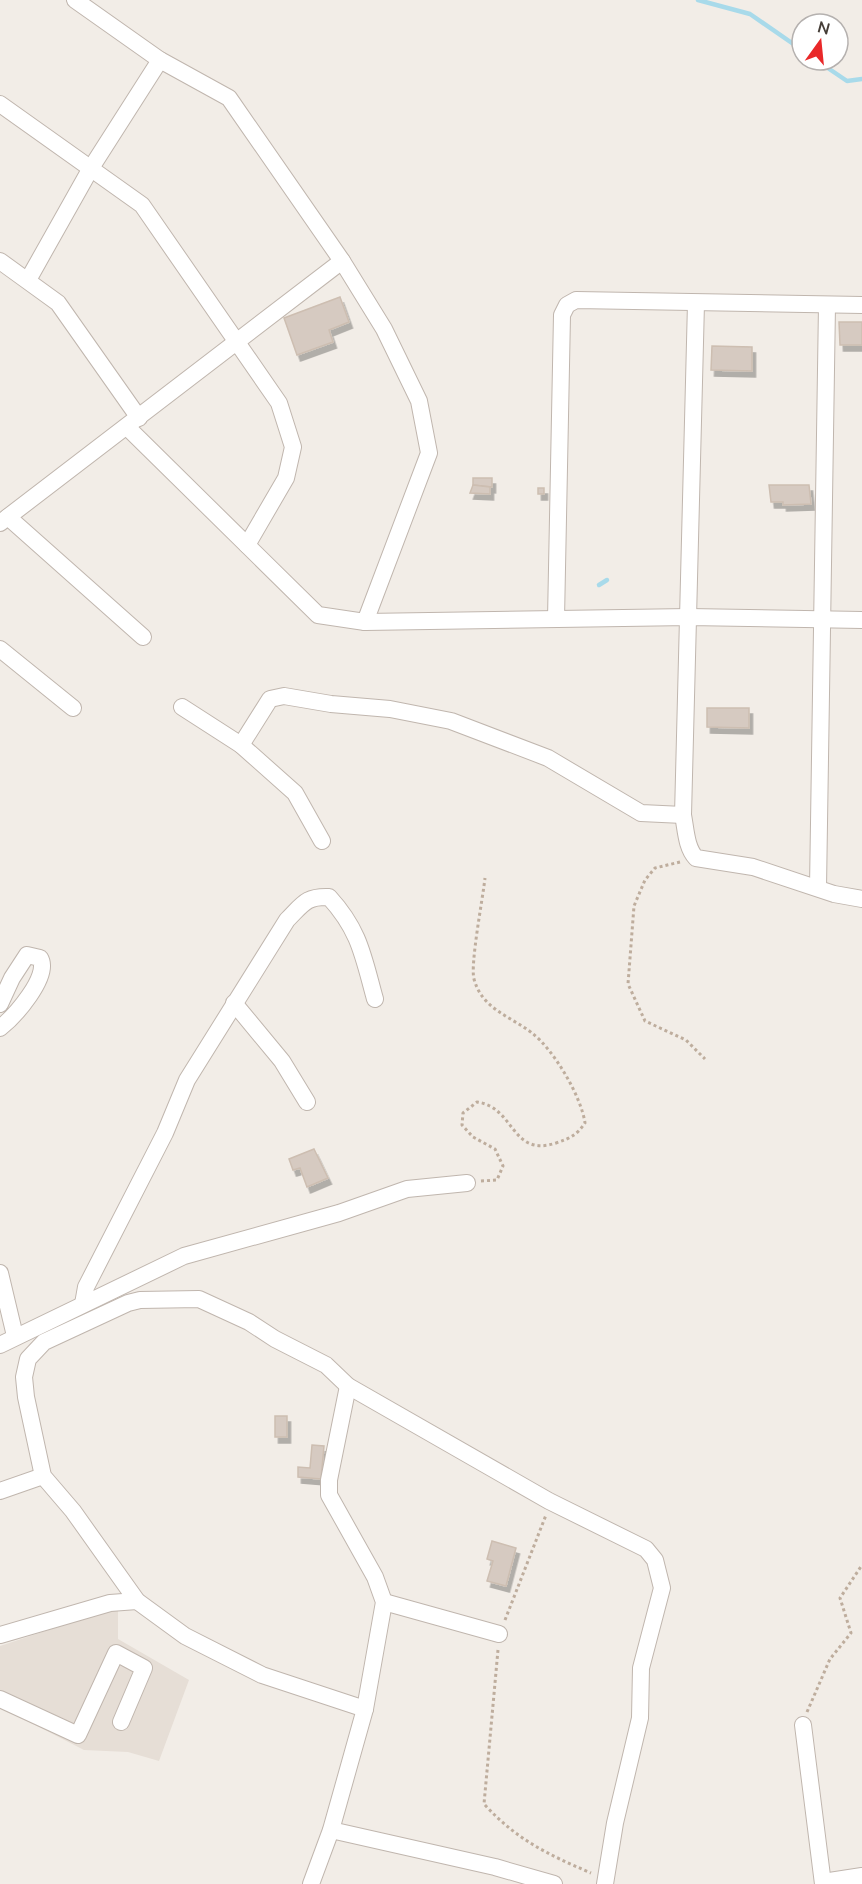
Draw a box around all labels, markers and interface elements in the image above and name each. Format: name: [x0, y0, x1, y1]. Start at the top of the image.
north arrow: [790, 12, 850, 72]
text: N: [815, 16, 832, 39]

